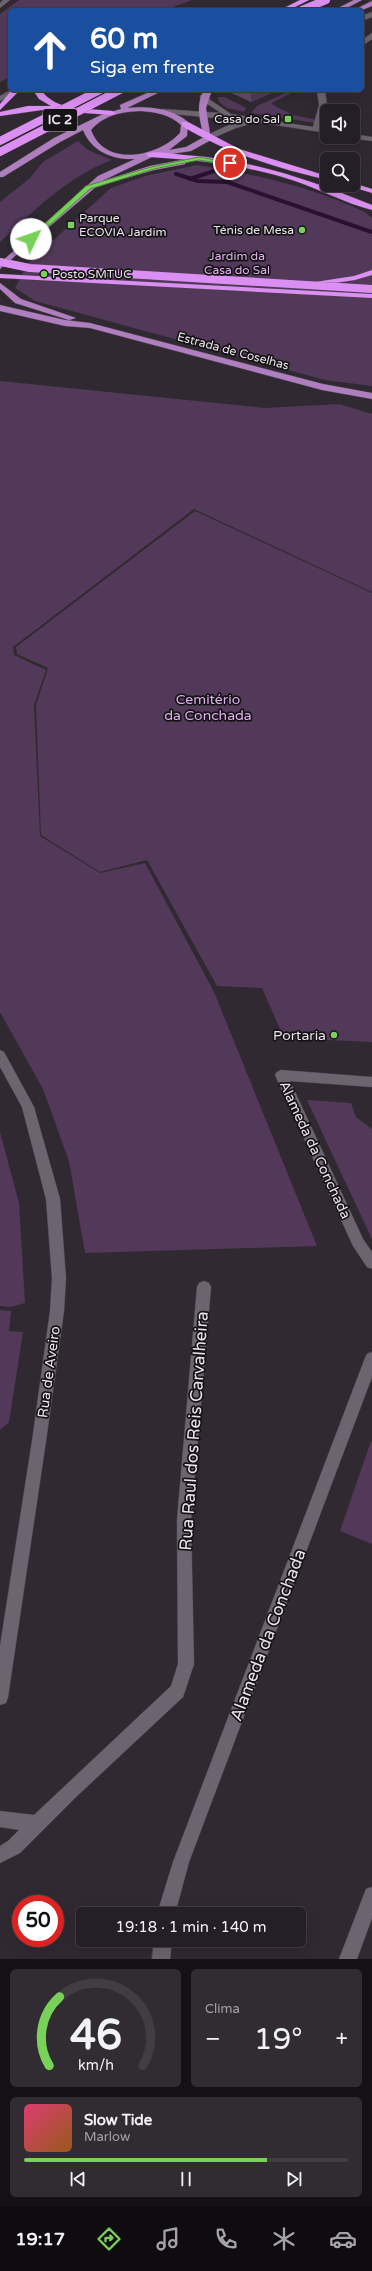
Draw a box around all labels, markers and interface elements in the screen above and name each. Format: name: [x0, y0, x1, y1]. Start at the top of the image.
text: 60 m: [90, 22, 158, 56]
icon: ahead: [24, 24, 76, 76]
text: Siga em frente: [90, 56, 214, 78]
map controls: [320, 104, 360, 192]
button: sound: [320, 104, 360, 144]
road number: IC 2: [43, 109, 77, 131]
place label: Casa do Sal: [214, 112, 280, 126]
marker: Casa do Sal: [283, 114, 293, 124]
pin: [213, 146, 247, 180]
icon: arrive: [219, 152, 241, 174]
button: search: [320, 152, 360, 192]
place label: Parque ECOVIA Jardim: [79, 211, 166, 239]
position arrow: [10.0, 218, 52.0, 260]
marker: Parque ECOVIA Jardim: [66, 220, 76, 230]
place label: Ténis de Mesa: [213, 223, 294, 237]
marker: Ténis de Mesa: [297, 225, 307, 235]
park label: Jardim da Casa do Sal: [204, 249, 270, 277]
place label: Posto SMTUC: [52, 267, 132, 281]
marker: Posto SMTUC: [39, 269, 49, 279]
street label: Estrada de Coselhas: [176, 329, 291, 373]
park label: Cemitério da Conchada: [164, 691, 252, 724]
place label: Portaria: [273, 1027, 326, 1044]
marker: Portaria: [329, 1030, 339, 1040]
street label: Alameda da Conchada: [276, 1078, 354, 1222]
street label: Rua Raul dos Reis Carvalheira: [175, 1311, 213, 1551]
street label: Rua de Aveiro: [34, 1325, 64, 1419]
street label: Alameda da Conchada: [225, 1546, 311, 1724]
speed limit sign: 50: [12, 1895, 64, 1947]
text: 19:18 · 1 min · 140 m: [116, 1918, 266, 1936]
text: Clima: [205, 2001, 240, 2017]
text: 46: [69, 2011, 122, 2061]
text: 19°: [254, 2021, 303, 2058]
text: −: [205, 2026, 221, 2052]
text: +: [336, 2026, 348, 2052]
text: km/h: [78, 2057, 113, 2074]
text: Slow Tide: [84, 2111, 152, 2129]
text: Marlow: [84, 2129, 130, 2145]
icon: previous: [67, 2168, 89, 2190]
icon: pause: [175, 2168, 197, 2190]
icon: next: [283, 2168, 305, 2190]
icon: directions: [95, 2225, 123, 2253]
icon: music: [154, 2225, 182, 2253]
icon: phone: [212, 2225, 240, 2253]
icon: climate: [270, 2225, 298, 2253]
icon: car: [329, 2225, 357, 2253]
text: 19:17: [15, 2228, 65, 2250]

